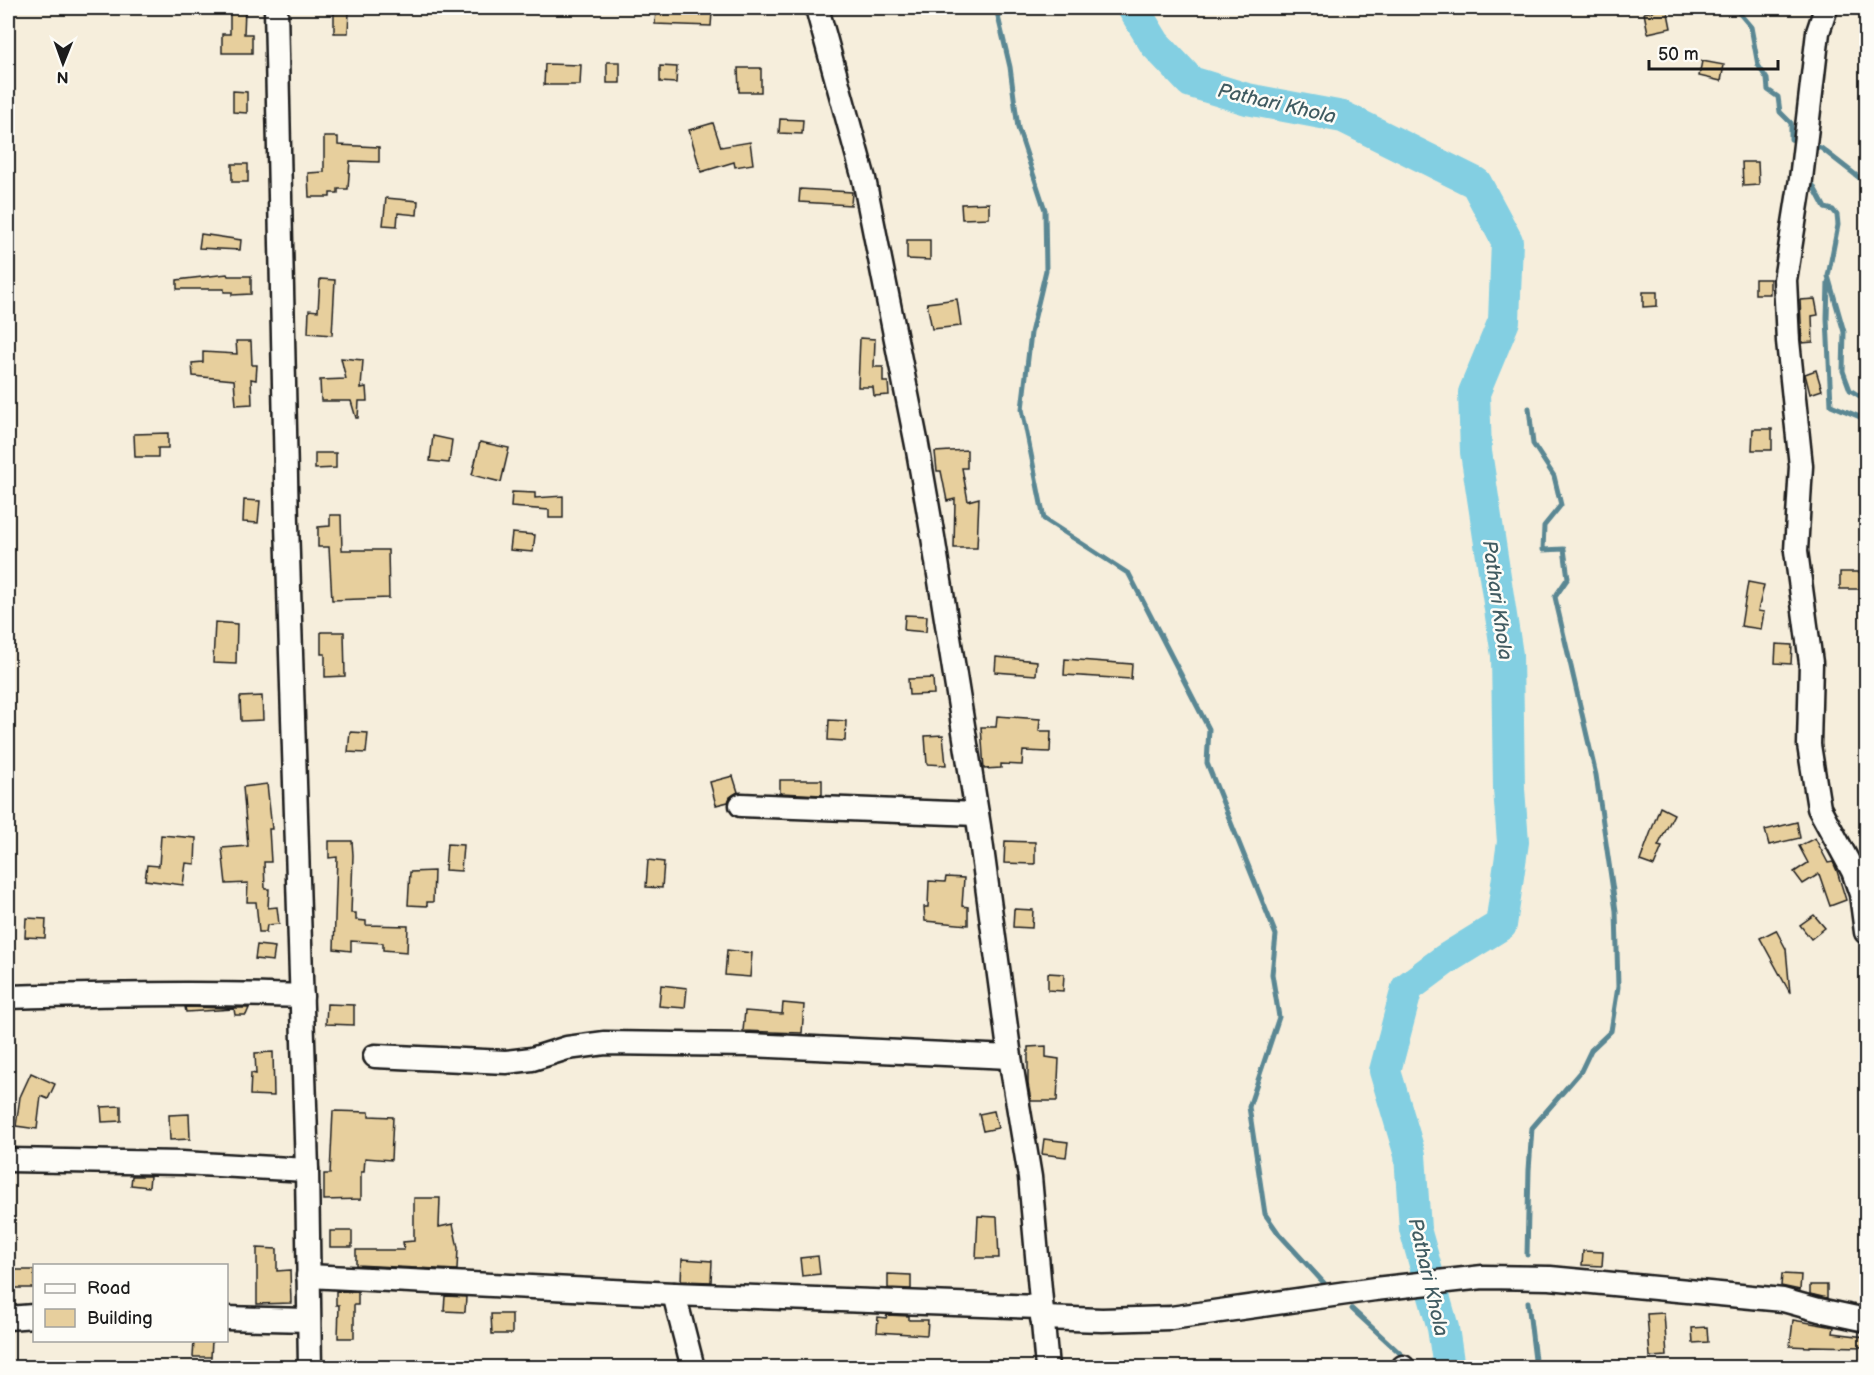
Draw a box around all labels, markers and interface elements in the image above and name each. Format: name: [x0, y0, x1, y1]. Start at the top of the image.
north arrow: [33, 33, 93, 93]
scale bar: [1649, 33, 1778, 71]
text: 50 m: [1658, 44, 1699, 65]
text: N: [57, 67, 69, 86]
water label: Pathari Khola: [1215, 79, 1338, 129]
water label: Pathari Khola: [1477, 539, 1517, 662]
water label: Pathari Khola: [1403, 1216, 1453, 1339]
legend: [33, 1264, 228, 1342]
text: Road: [87, 1278, 131, 1299]
text: Building: [87, 1308, 153, 1329]

